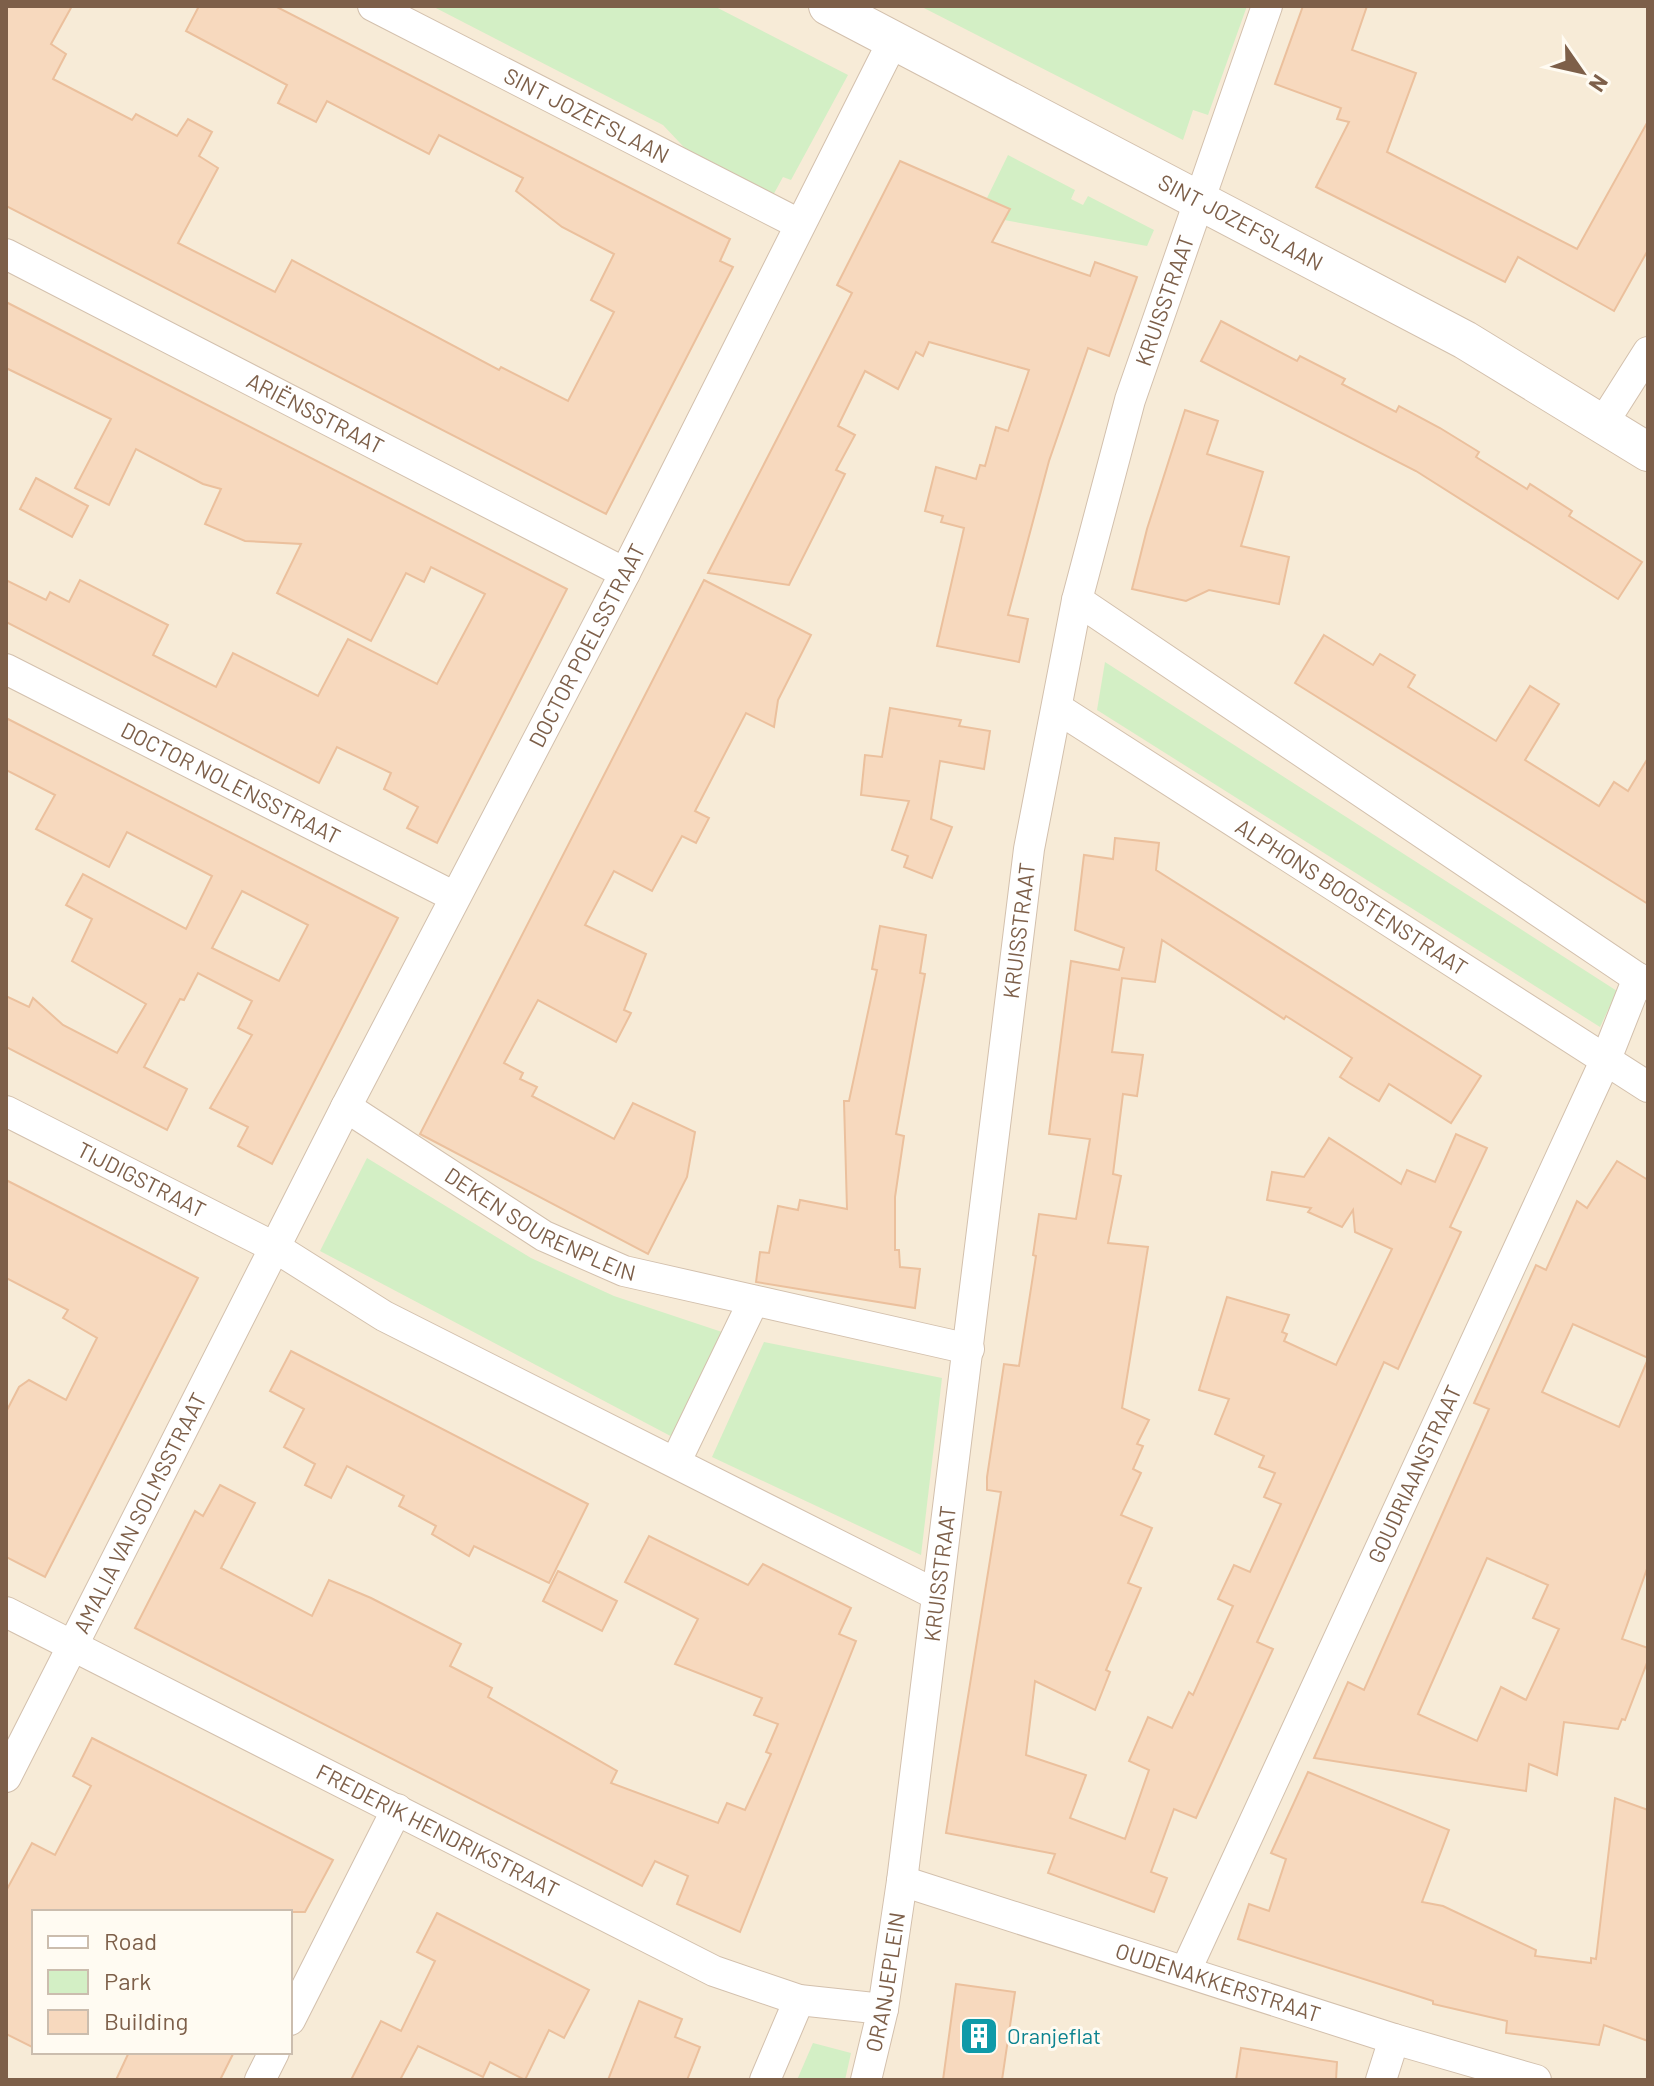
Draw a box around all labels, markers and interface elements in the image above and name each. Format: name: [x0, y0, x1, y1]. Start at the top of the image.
north arrow: [1542, 32, 1622, 112]
street label: SINT JOZEFSLAAN: [500, 61, 674, 168]
text: N: [1585, 70, 1614, 97]
street label: SINT JOZEFSLAAN: [1154, 168, 1328, 275]
street label: KRUISSTRAAT: [1129, 231, 1198, 369]
street label: ARIËNSSTRAAT: [243, 366, 389, 459]
street label: DOCTOR POELSSTRAAT: [522, 539, 650, 751]
street label: DOCTOR NOLENSSTRAAT: [117, 716, 345, 849]
street label: ALPHONS BOOSTENSTRAAT: [1231, 812, 1473, 980]
street label: KRUISSTRAAT: [997, 861, 1039, 1000]
street label: TIJDIGSTRAAT: [73, 1135, 211, 1222]
street label: DEKEN SOURENPLEIN: [441, 1161, 638, 1285]
street label: GOUDRIAANSTRAAT: [1362, 1381, 1466, 1567]
street label: AMALIA VAN SOLMSSTRAAT: [67, 1388, 211, 1637]
street label: KRUISSTRAAT: [918, 1504, 960, 1643]
street label: FREDERIK HENDRIKSTRAAT: [312, 1758, 564, 1902]
legend: [32, 1910, 292, 2054]
street label: ORANJEPLEIN: [859, 1910, 909, 2054]
text: Road: [104, 1926, 157, 1955]
street label: OUDENAKKERSTRAAT: [1113, 1936, 1324, 2027]
text: Park: [104, 1966, 151, 1995]
text: Building: [104, 2006, 188, 2035]
building icon: Oranjeflat: [958, 2015, 1000, 2057]
place label: Oranjeflat: [1007, 2022, 1101, 2048]

